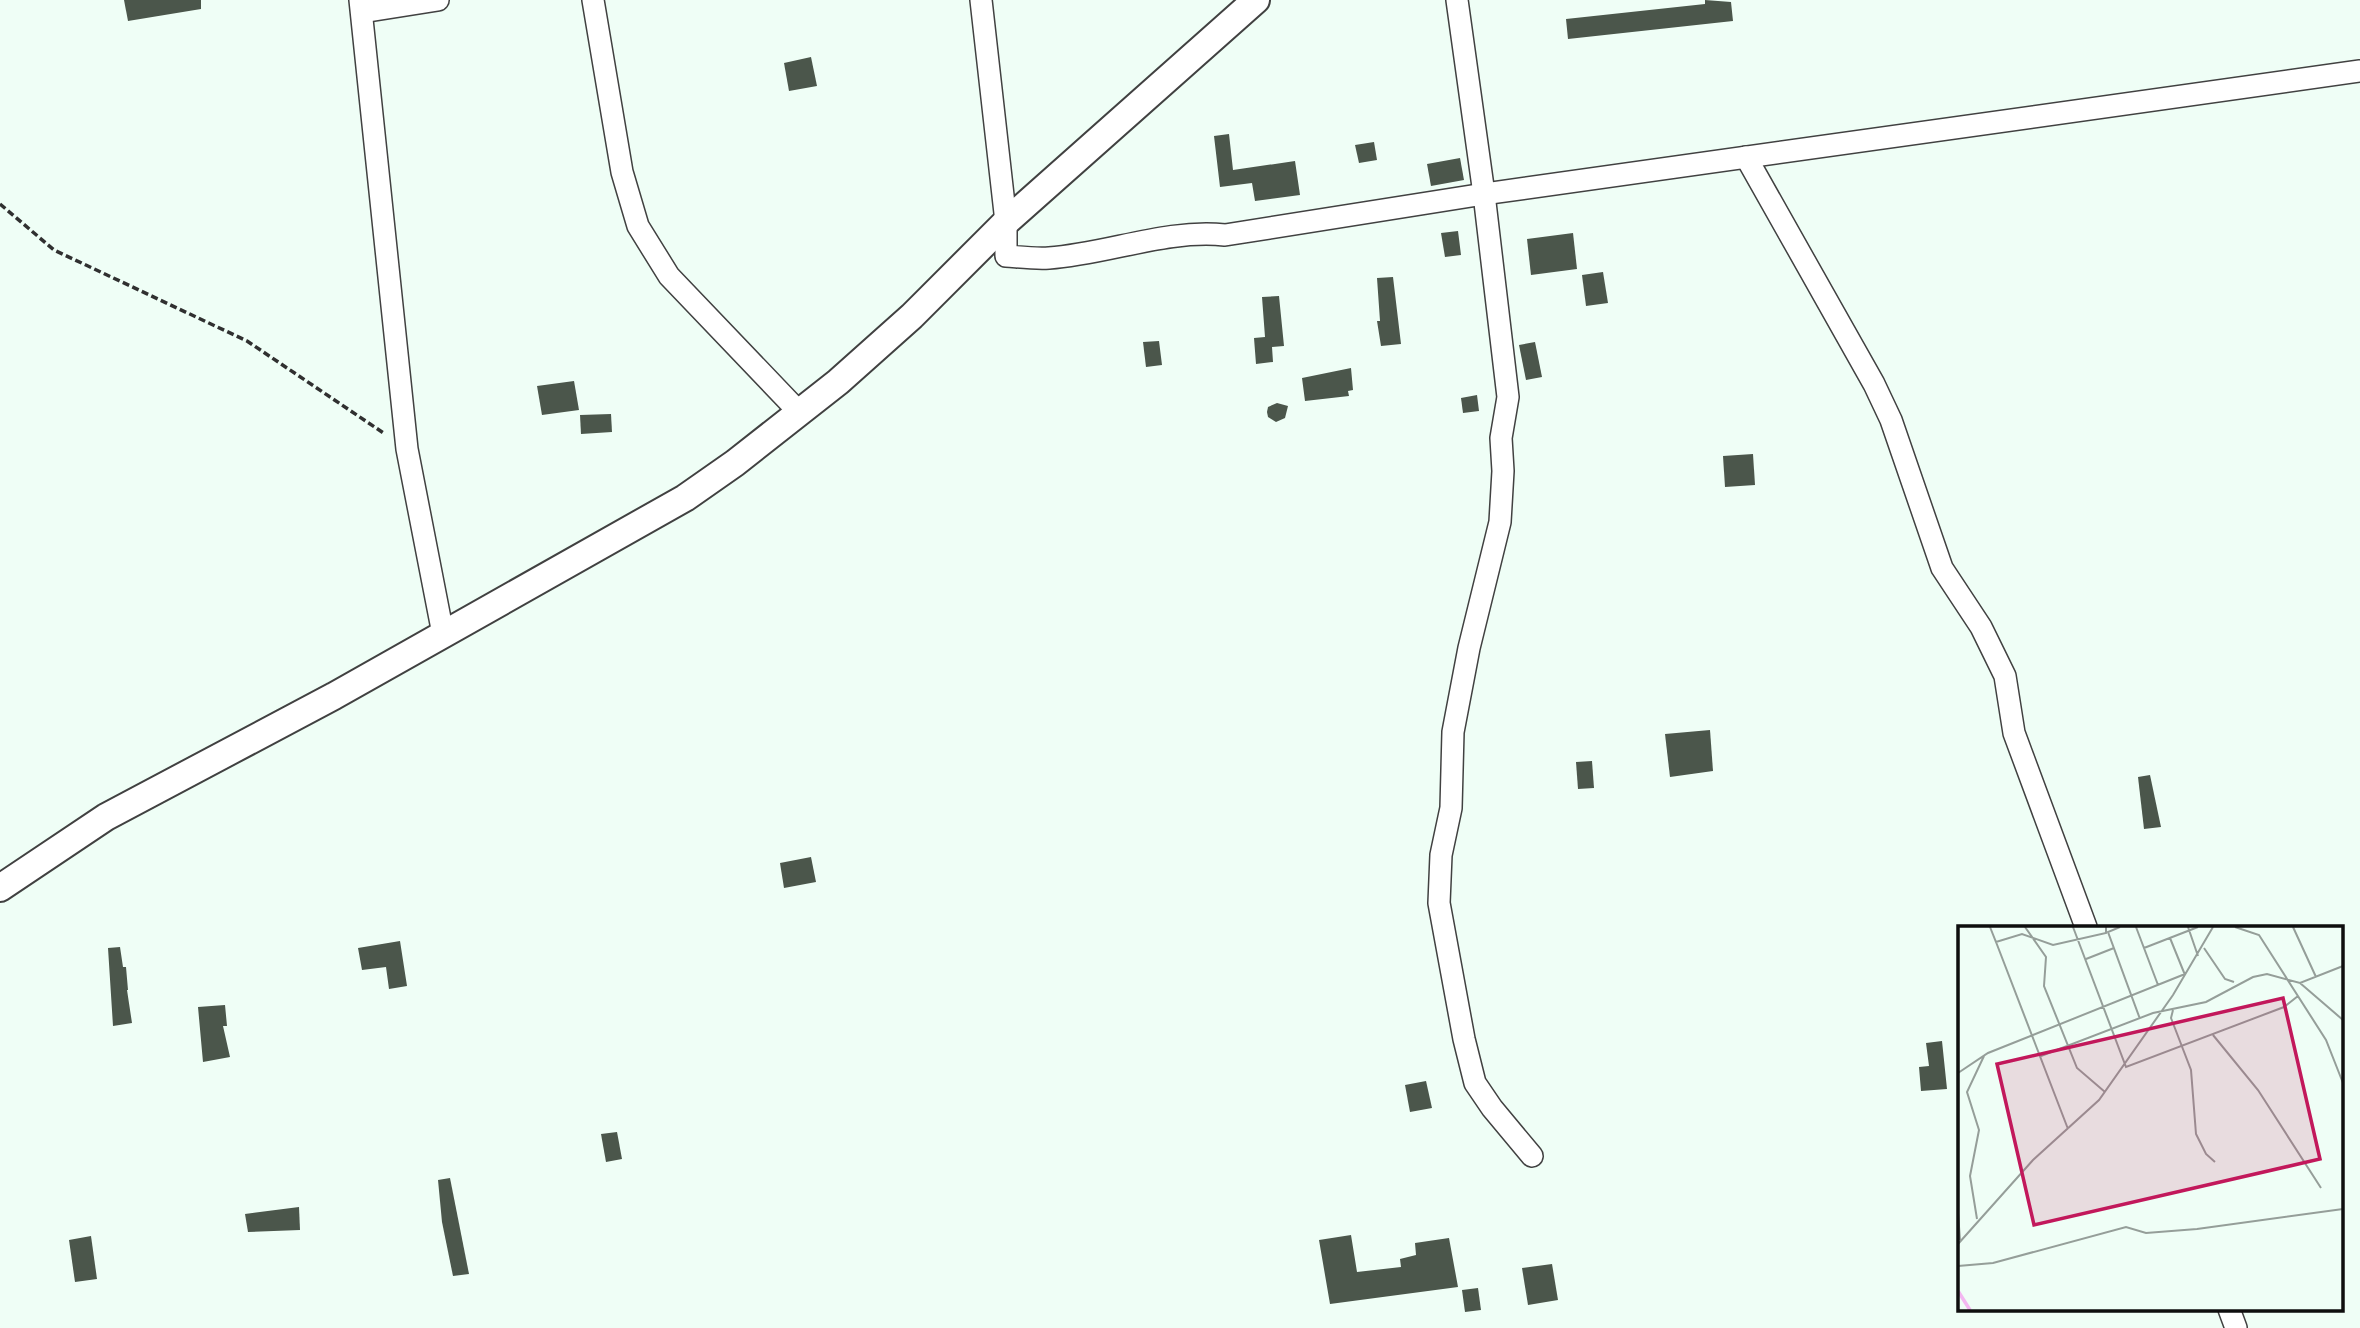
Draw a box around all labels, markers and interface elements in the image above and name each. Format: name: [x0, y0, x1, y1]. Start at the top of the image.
inset map: [1958, 926, 2342, 1310]

